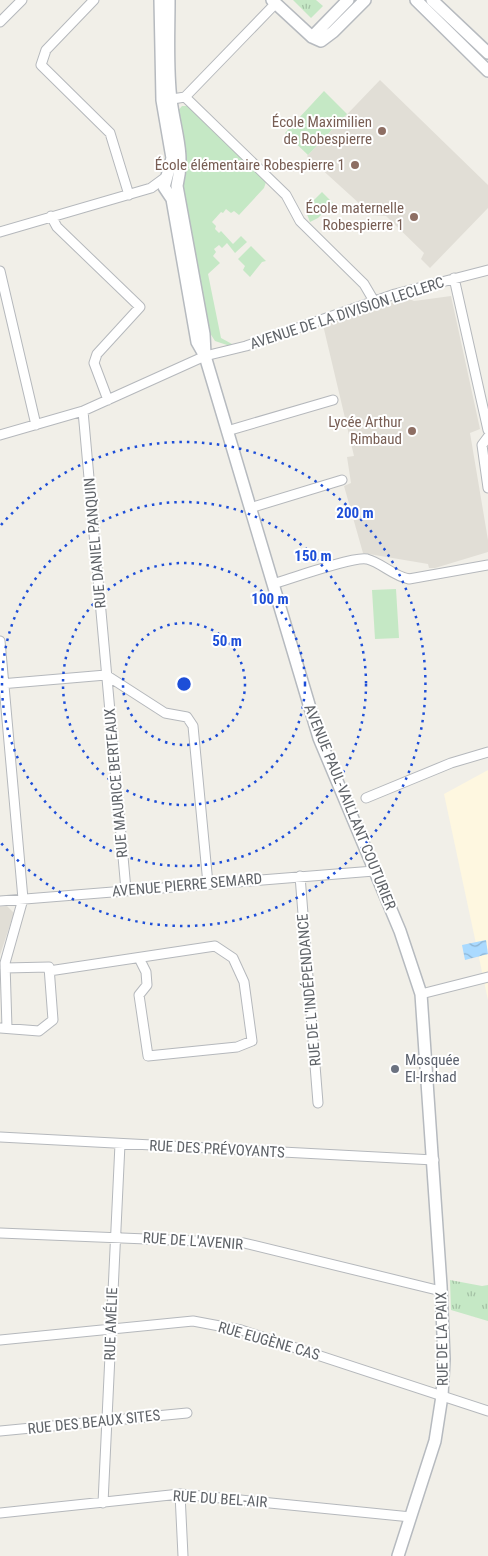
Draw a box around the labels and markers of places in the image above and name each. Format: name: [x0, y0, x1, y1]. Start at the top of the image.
place label: École Maximilien de Robespierre: [272, 113, 372, 148]
marker: École Maximilien de Robespierre: [376, 125, 388, 137]
place label: École élémentaire Robespierre 1: [155, 156, 345, 174]
marker: École élémentaire Robespierre 1: [349, 159, 361, 171]
place label: École maternelle Robespierre 1: [306, 199, 404, 234]
marker: École maternelle Robespierre 1: [408, 211, 420, 223]
place label: Lycée Arthur Rimbaud: [328, 413, 402, 448]
marker: Lycée Arthur Rimbaud: [406, 425, 418, 437]
centre of rings: [175, 675, 193, 693]
place label: Mosquée El-Irshad: [405, 1051, 460, 1086]
marker: Mosquée El-Irshad: [389, 1063, 401, 1075]

